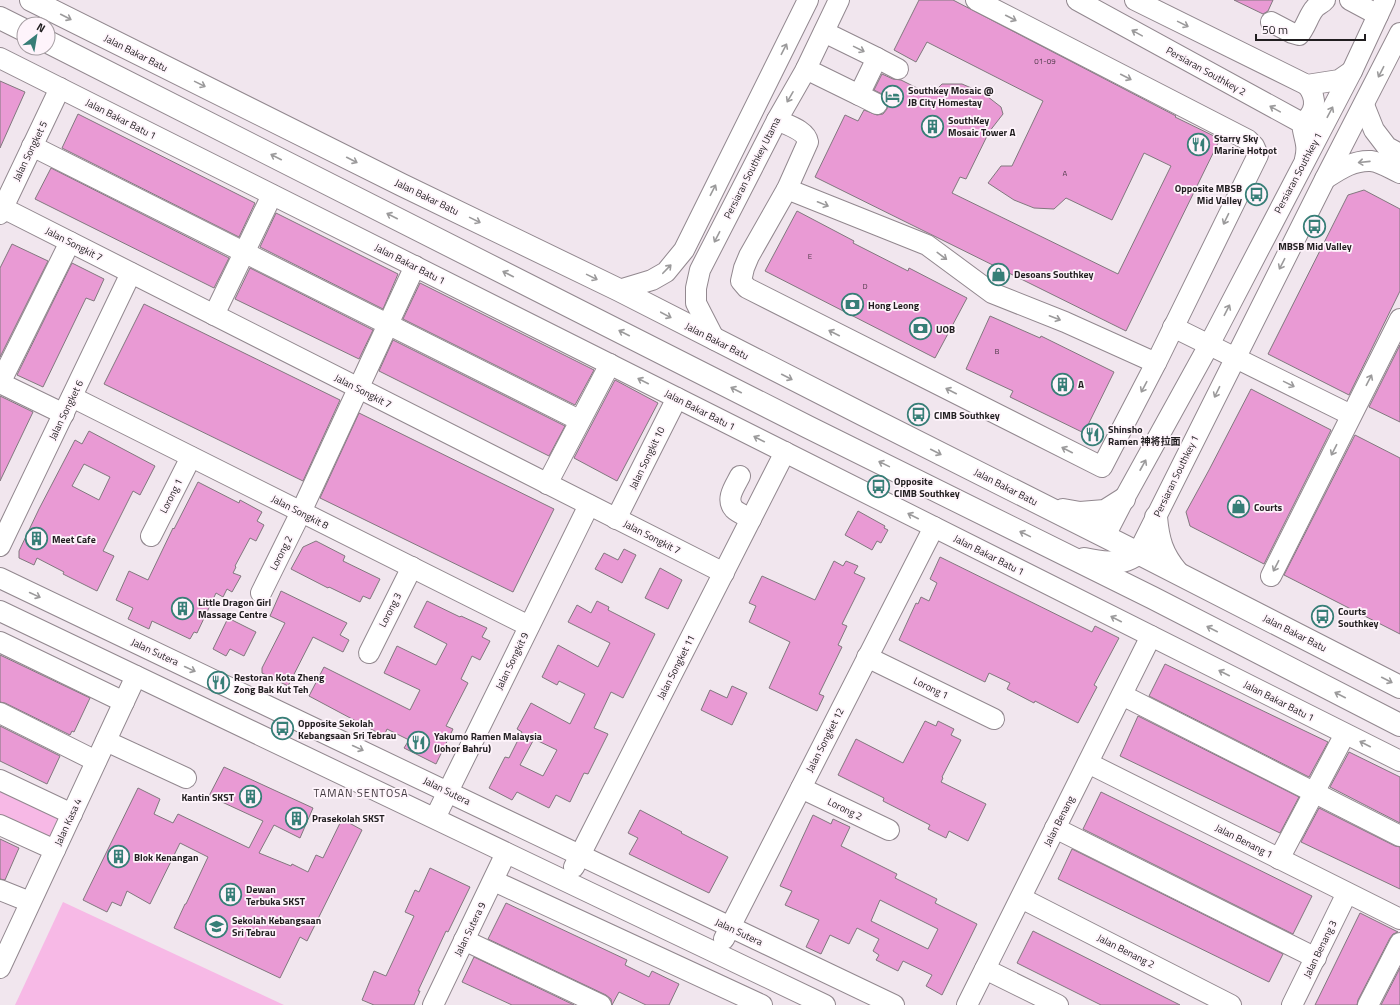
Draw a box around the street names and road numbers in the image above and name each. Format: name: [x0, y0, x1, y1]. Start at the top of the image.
street label: Jalan Bakar Batu: [102, 31, 170, 75]
street label: Persiaran Southkey 2: [1163, 43, 1249, 99]
street label: Jalan Bakar Batu 1: [83, 95, 159, 143]
street label: Persiaran Southkey Utama: [720, 115, 784, 221]
street label: Jalan Songket 5: [9, 118, 51, 183]
street label: Persiaran Southkey 1: [1270, 130, 1326, 216]
street label: Jalan Bakar Batu: [393, 175, 461, 219]
street label: Jalan Songkit 7: [43, 223, 105, 265]
street label: Jalan Bakar Batu 1: [372, 240, 448, 288]
street label: Jalan Bakar Batu: [683, 319, 751, 363]
street label: Jalan Songkit 7: [332, 370, 394, 412]
street label: Jalan Songket 6: [45, 377, 87, 442]
street label: Jalan Bakar Batu 1: [662, 386, 738, 434]
street label: Jalan Songkit 10: [625, 424, 669, 492]
street label: Persiaran Southkey 1: [1150, 433, 1202, 519]
street label: Jalan Bakar Batu: [972, 465, 1040, 509]
street label: Lorong 1: [156, 476, 186, 516]
street label: Jalan Songkit 8: [269, 491, 332, 533]
street label: Jalan Songkit 7: [621, 516, 683, 558]
street label: Jalan Bakar Batu 1: [951, 531, 1027, 579]
street label: Lorong 2: [266, 533, 296, 573]
street label: Lorong 3: [375, 590, 405, 630]
street label: Jalan Bakar Batu: [1261, 611, 1329, 655]
street label: Jalan Songkit 9: [492, 629, 533, 692]
street label: Jalan Songket 11: [653, 632, 699, 702]
street label: Jalan Sutera: [129, 635, 181, 669]
street label: Lorong 1: [911, 673, 951, 703]
street label: Jalan Bakar Batu 1: [1241, 677, 1317, 725]
street label: Jalan Songket 12: [802, 705, 848, 775]
street label: Jalan Sutera: [421, 773, 473, 809]
street label: Jalan Benang: [1040, 793, 1078, 849]
street label: Lorong 2: [825, 794, 865, 824]
street label: Jalan Kasa 4: [50, 795, 86, 848]
street label: Jalan Benang 1: [1213, 820, 1275, 862]
street label: Jalan Sutera 9: [450, 899, 490, 959]
street label: Jalan Sutera: [713, 915, 765, 949]
street label: Jalan Benang 3: [1300, 918, 1340, 980]
street label: Jalan Benang 2: [1095, 930, 1157, 972]

